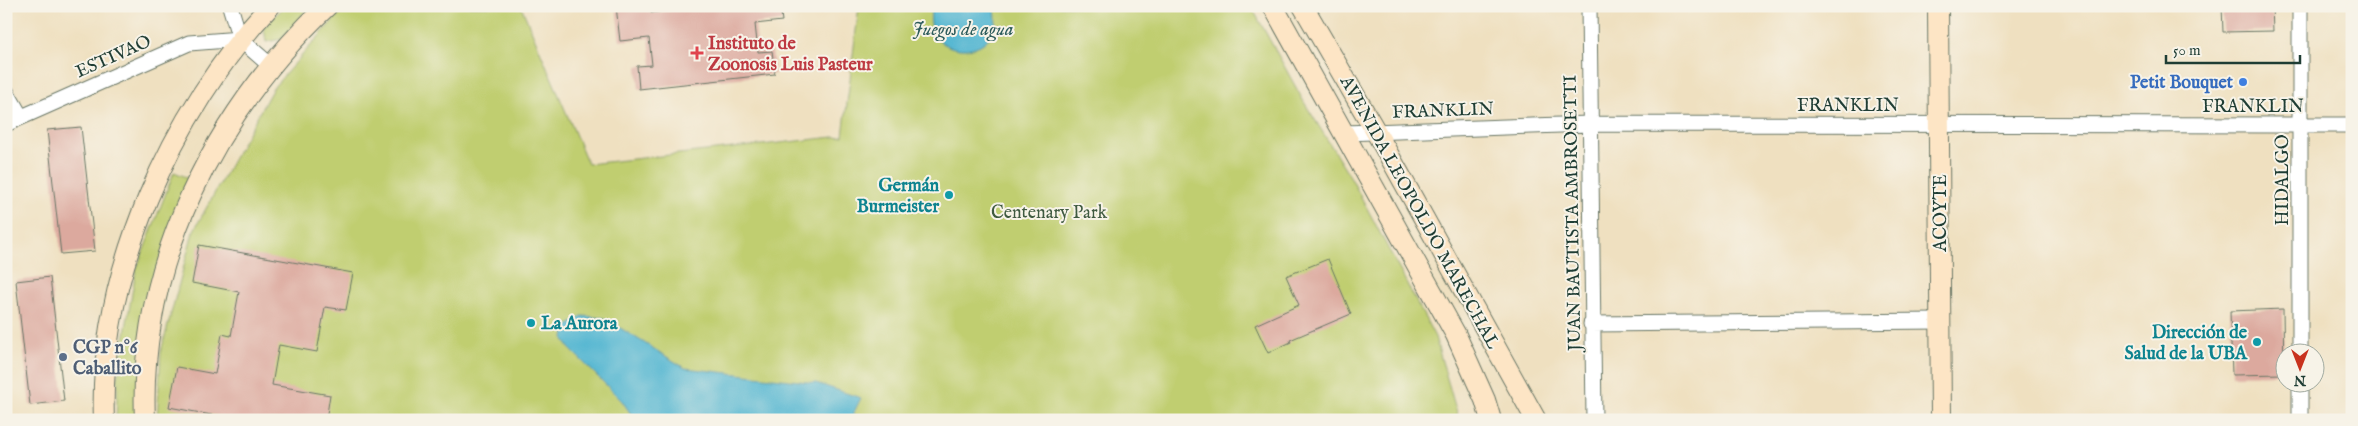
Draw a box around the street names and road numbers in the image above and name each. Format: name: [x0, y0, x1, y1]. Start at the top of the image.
street label: ESTIVAO: [72, 30, 155, 84]
street label: AVENIDA LEOPOLDO MARECHAL: [1333, 71, 1504, 353]
street label: JUAN BAUTISTA AMBROSETTI: [1560, 74, 1587, 353]
street label: FRANKLIN: [1797, 95, 1899, 118]
street label: FRANKLIN: [2202, 96, 2304, 119]
street label: FRANKLIN: [1392, 98, 1495, 125]
street label: HIDALGO: [2272, 134, 2295, 226]
street label: ACOYTE: [1930, 174, 1953, 253]

